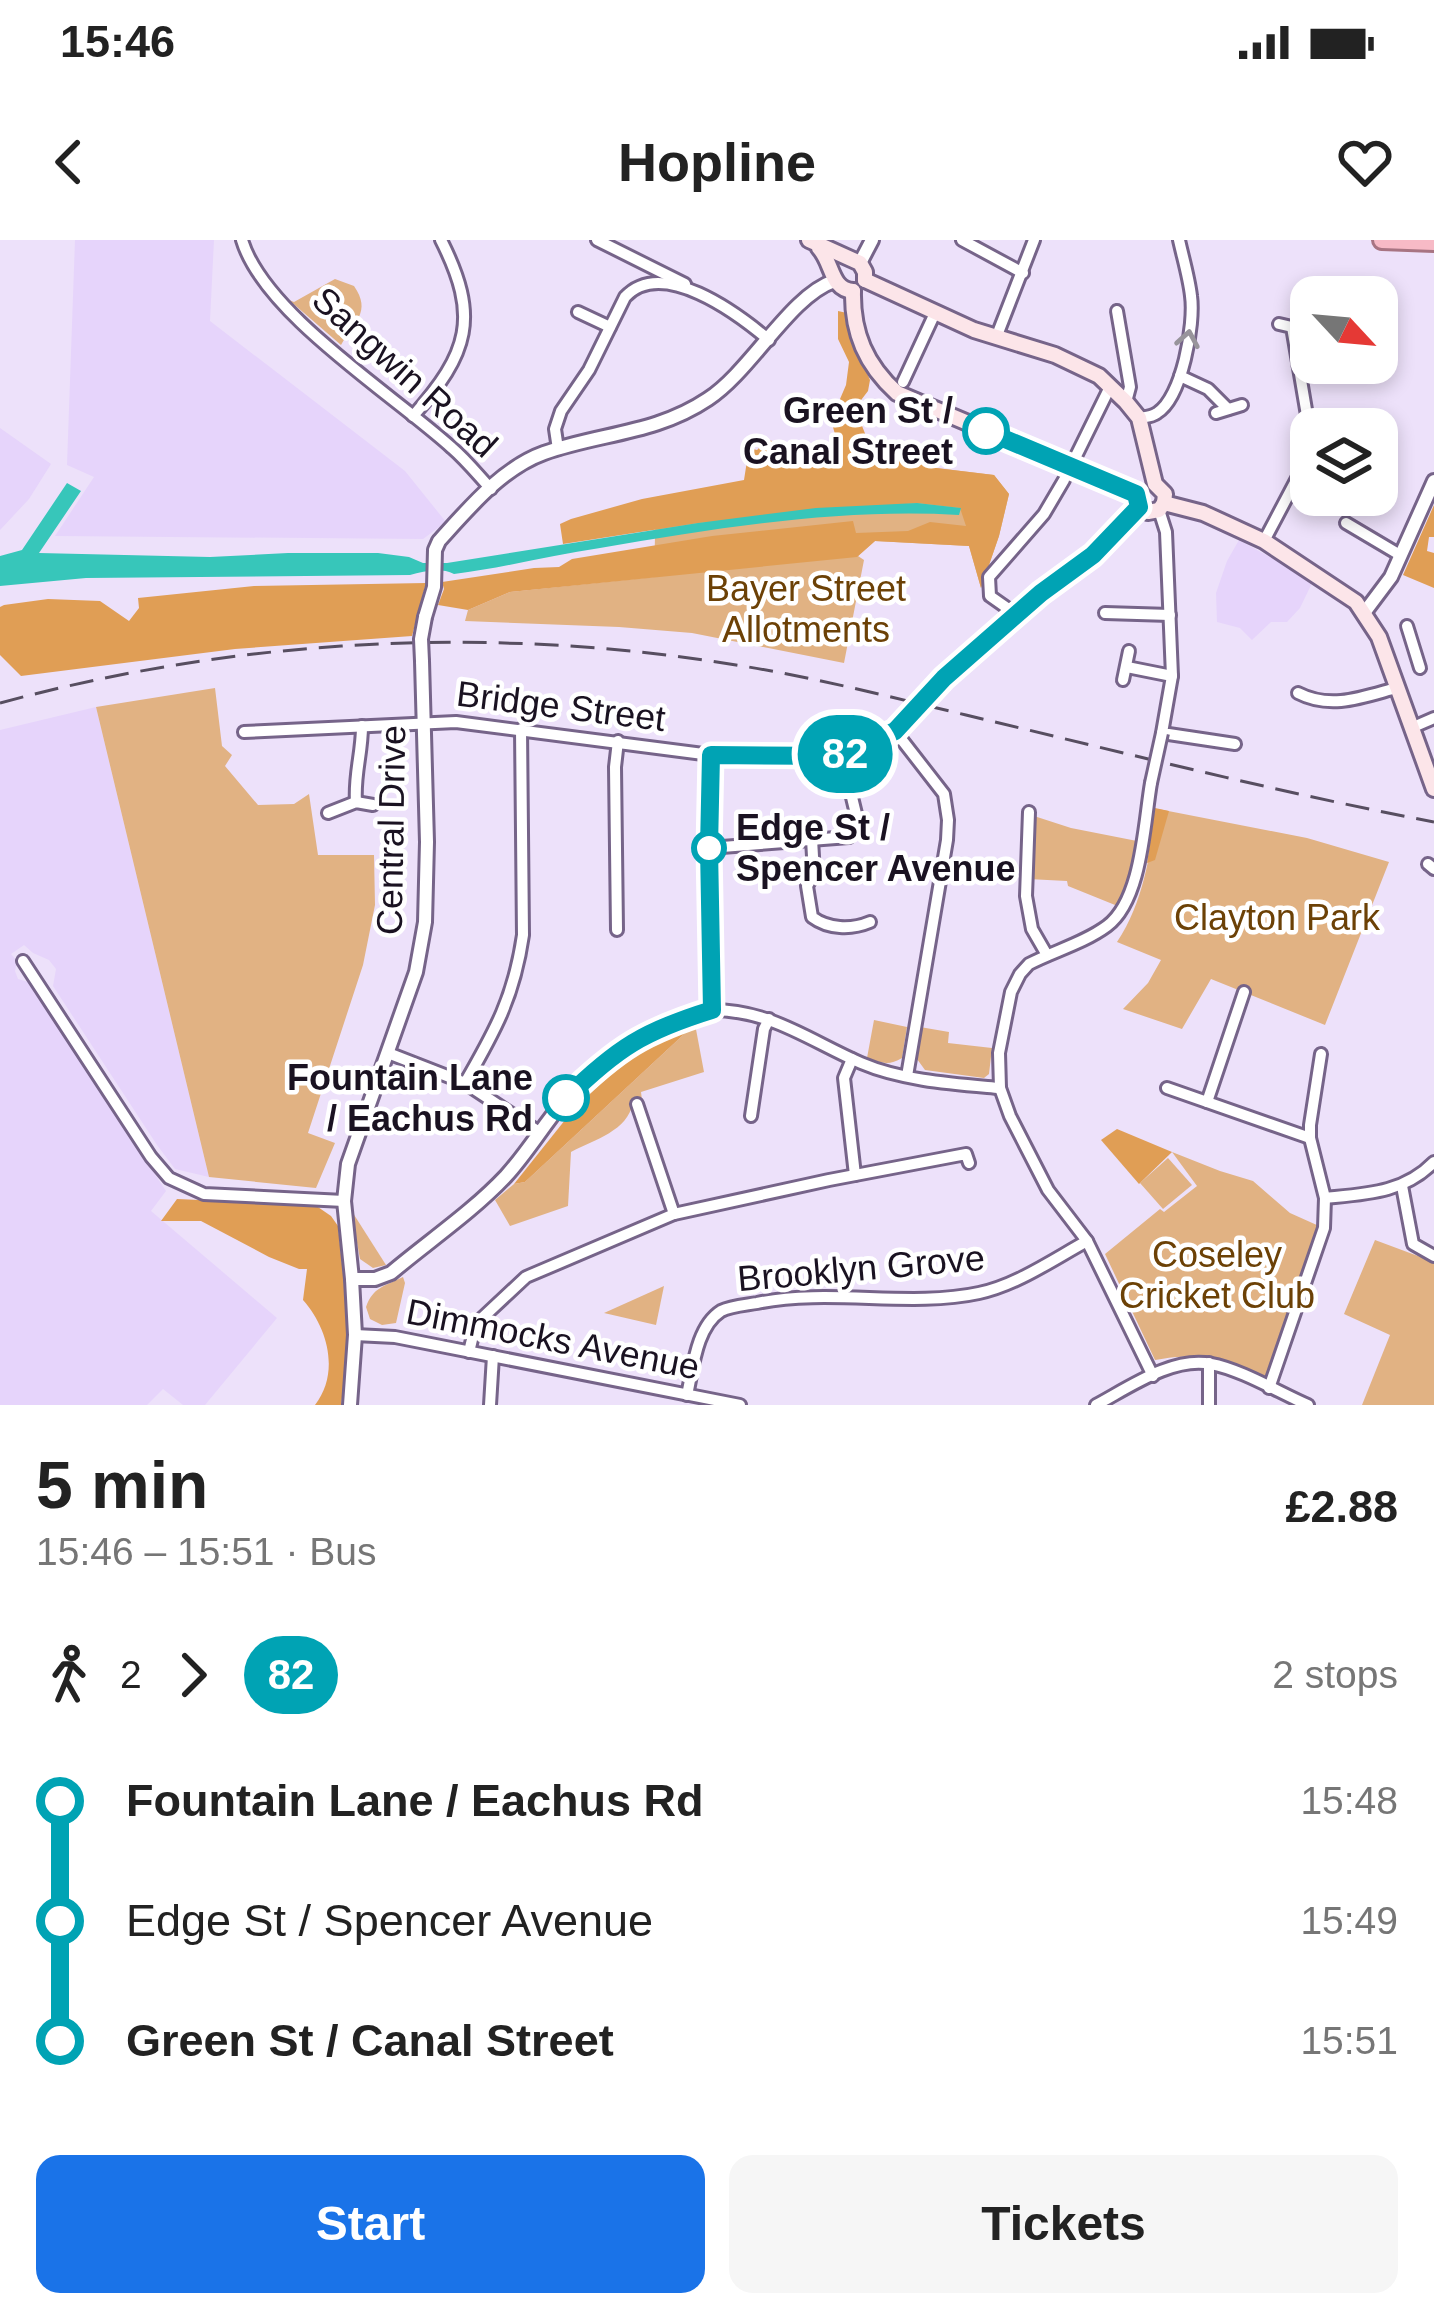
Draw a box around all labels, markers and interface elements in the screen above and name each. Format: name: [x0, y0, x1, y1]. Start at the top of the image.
text: 15:46: [60, 16, 175, 67]
icon: back: [36, 129, 102, 195]
icon: heart: [1332, 129, 1398, 195]
text: Hopline: [618, 132, 816, 192]
north arrow: [1290, 276, 1398, 384]
map controls: [1290, 276, 1398, 516]
street label: Sangwin Road: [304, 278, 506, 466]
one-way arrow: [1175, 330, 1200, 350]
place label: Green St / Canal Street: [743, 390, 953, 472]
button: layers: [1290, 408, 1398, 516]
marker: Green St / Canal Street: [964, 409, 1008, 453]
park label: Bayer Street Allotments: [706, 568, 906, 650]
street label: Bridge Street: [454, 673, 668, 739]
line badge: 82: [791, 715, 899, 793]
street label: Central Drive: [369, 725, 413, 935]
text: 82: [822, 730, 868, 777]
place label: Edge St / Spencer Avenue: [736, 807, 1015, 889]
marker: Edge St / Spencer Avenue: [693, 832, 725, 864]
park label: Clayton Park: [1174, 897, 1381, 938]
place label: Fountain Lane / Eachus Rd: [287, 1057, 533, 1139]
marker: Fountain Lane / Eachus Rd: [544, 1076, 588, 1120]
park label: Coseley Cricket Club: [1119, 1234, 1315, 1316]
street label: Brooklyn Grove: [736, 1237, 986, 1299]
street label: Dimmocks Avenue: [403, 1290, 703, 1388]
text: 5 min: [36, 1448, 208, 1522]
text: £2.88: [1285, 1481, 1398, 1532]
text: 15:46 – 15:51 · Bus: [36, 1530, 376, 1573]
icon: walk: [36, 1642, 102, 1708]
icon: forward: [160, 1642, 226, 1708]
text: 82: [268, 1651, 314, 1698]
text: 2: [120, 1653, 142, 1696]
text: 2 stops: [1272, 1653, 1398, 1696]
text: Fountain Lane / Eachus Rd: [126, 1775, 704, 1826]
text: 15:48: [1300, 1779, 1398, 1822]
text: Edge St / Spencer Avenue: [126, 1895, 653, 1946]
text: 15:49: [1300, 1899, 1398, 1942]
text: Green St / Canal Street: [126, 2015, 614, 2066]
text: 15:51: [1300, 2019, 1398, 2062]
button: Start: [36, 2155, 705, 2293]
button: Tickets: [729, 2155, 1398, 2293]

